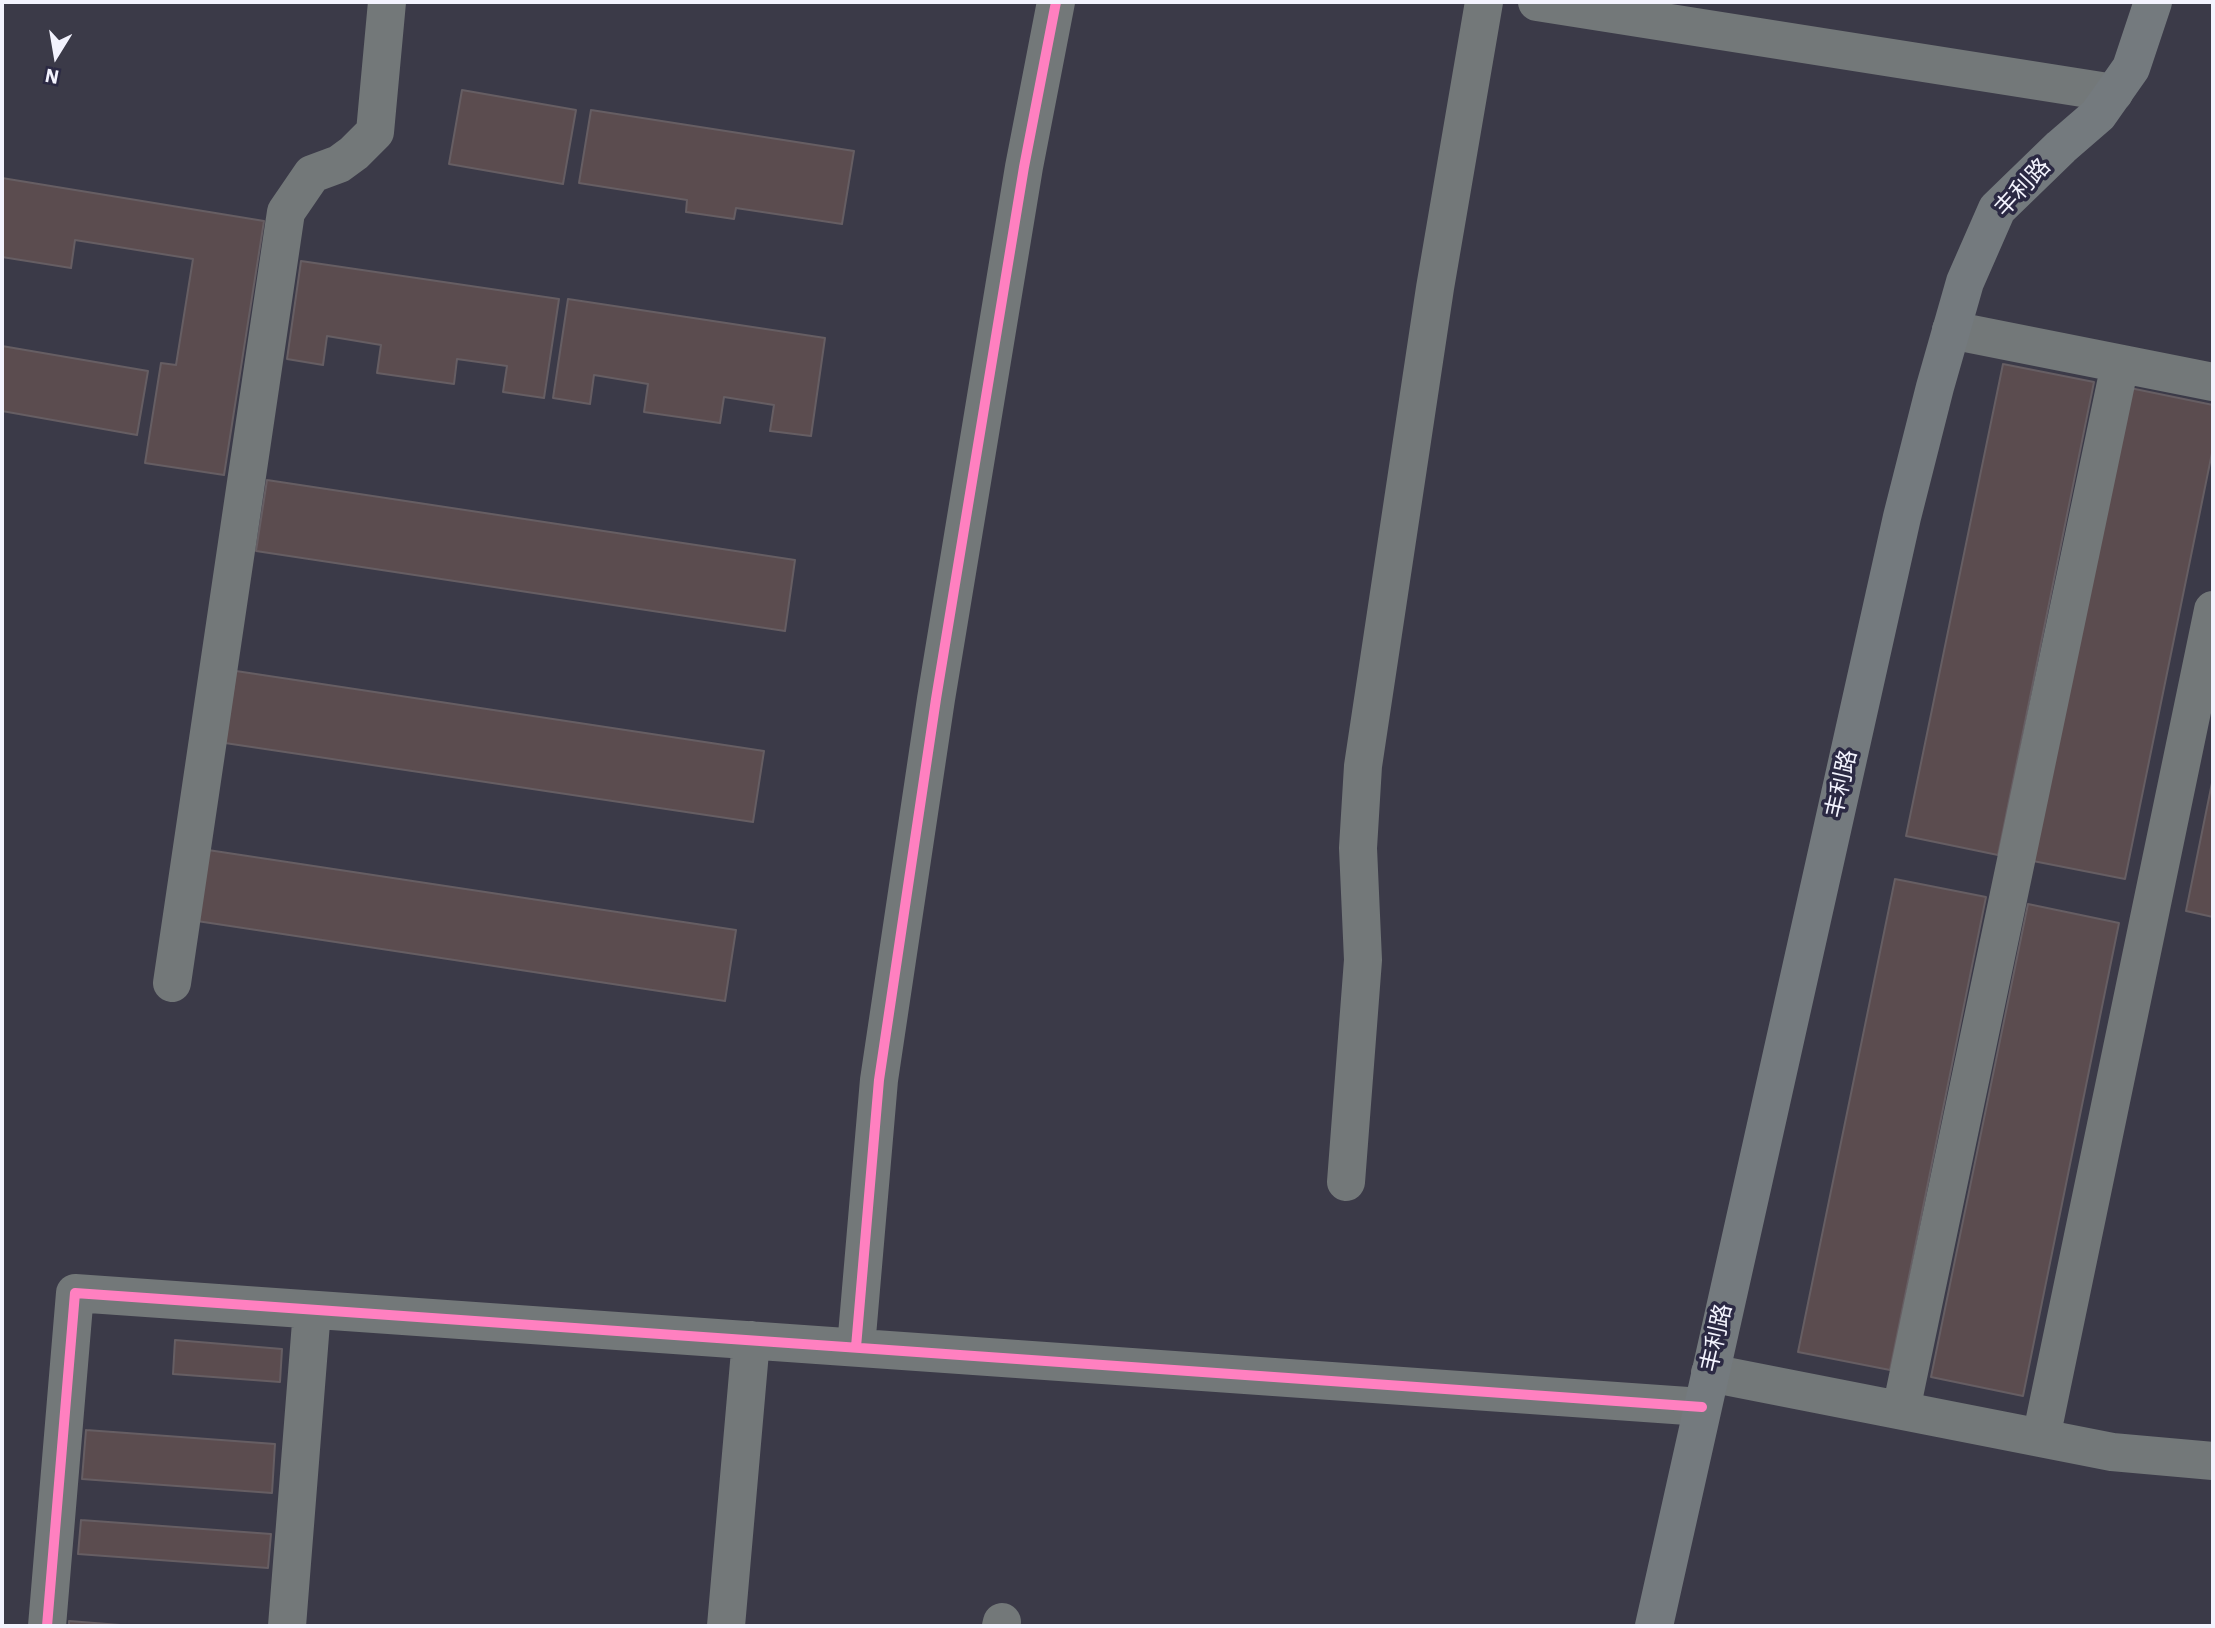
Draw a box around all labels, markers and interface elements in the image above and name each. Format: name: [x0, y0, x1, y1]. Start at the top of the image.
north arrow: [21, 21, 91, 91]
text: N: [43, 64, 61, 90]
street label: 丰利路: [1989, 153, 2057, 223]
street label: 丰利路: [1821, 747, 1863, 821]
street label: 丰利路: [1696, 1301, 1738, 1375]

